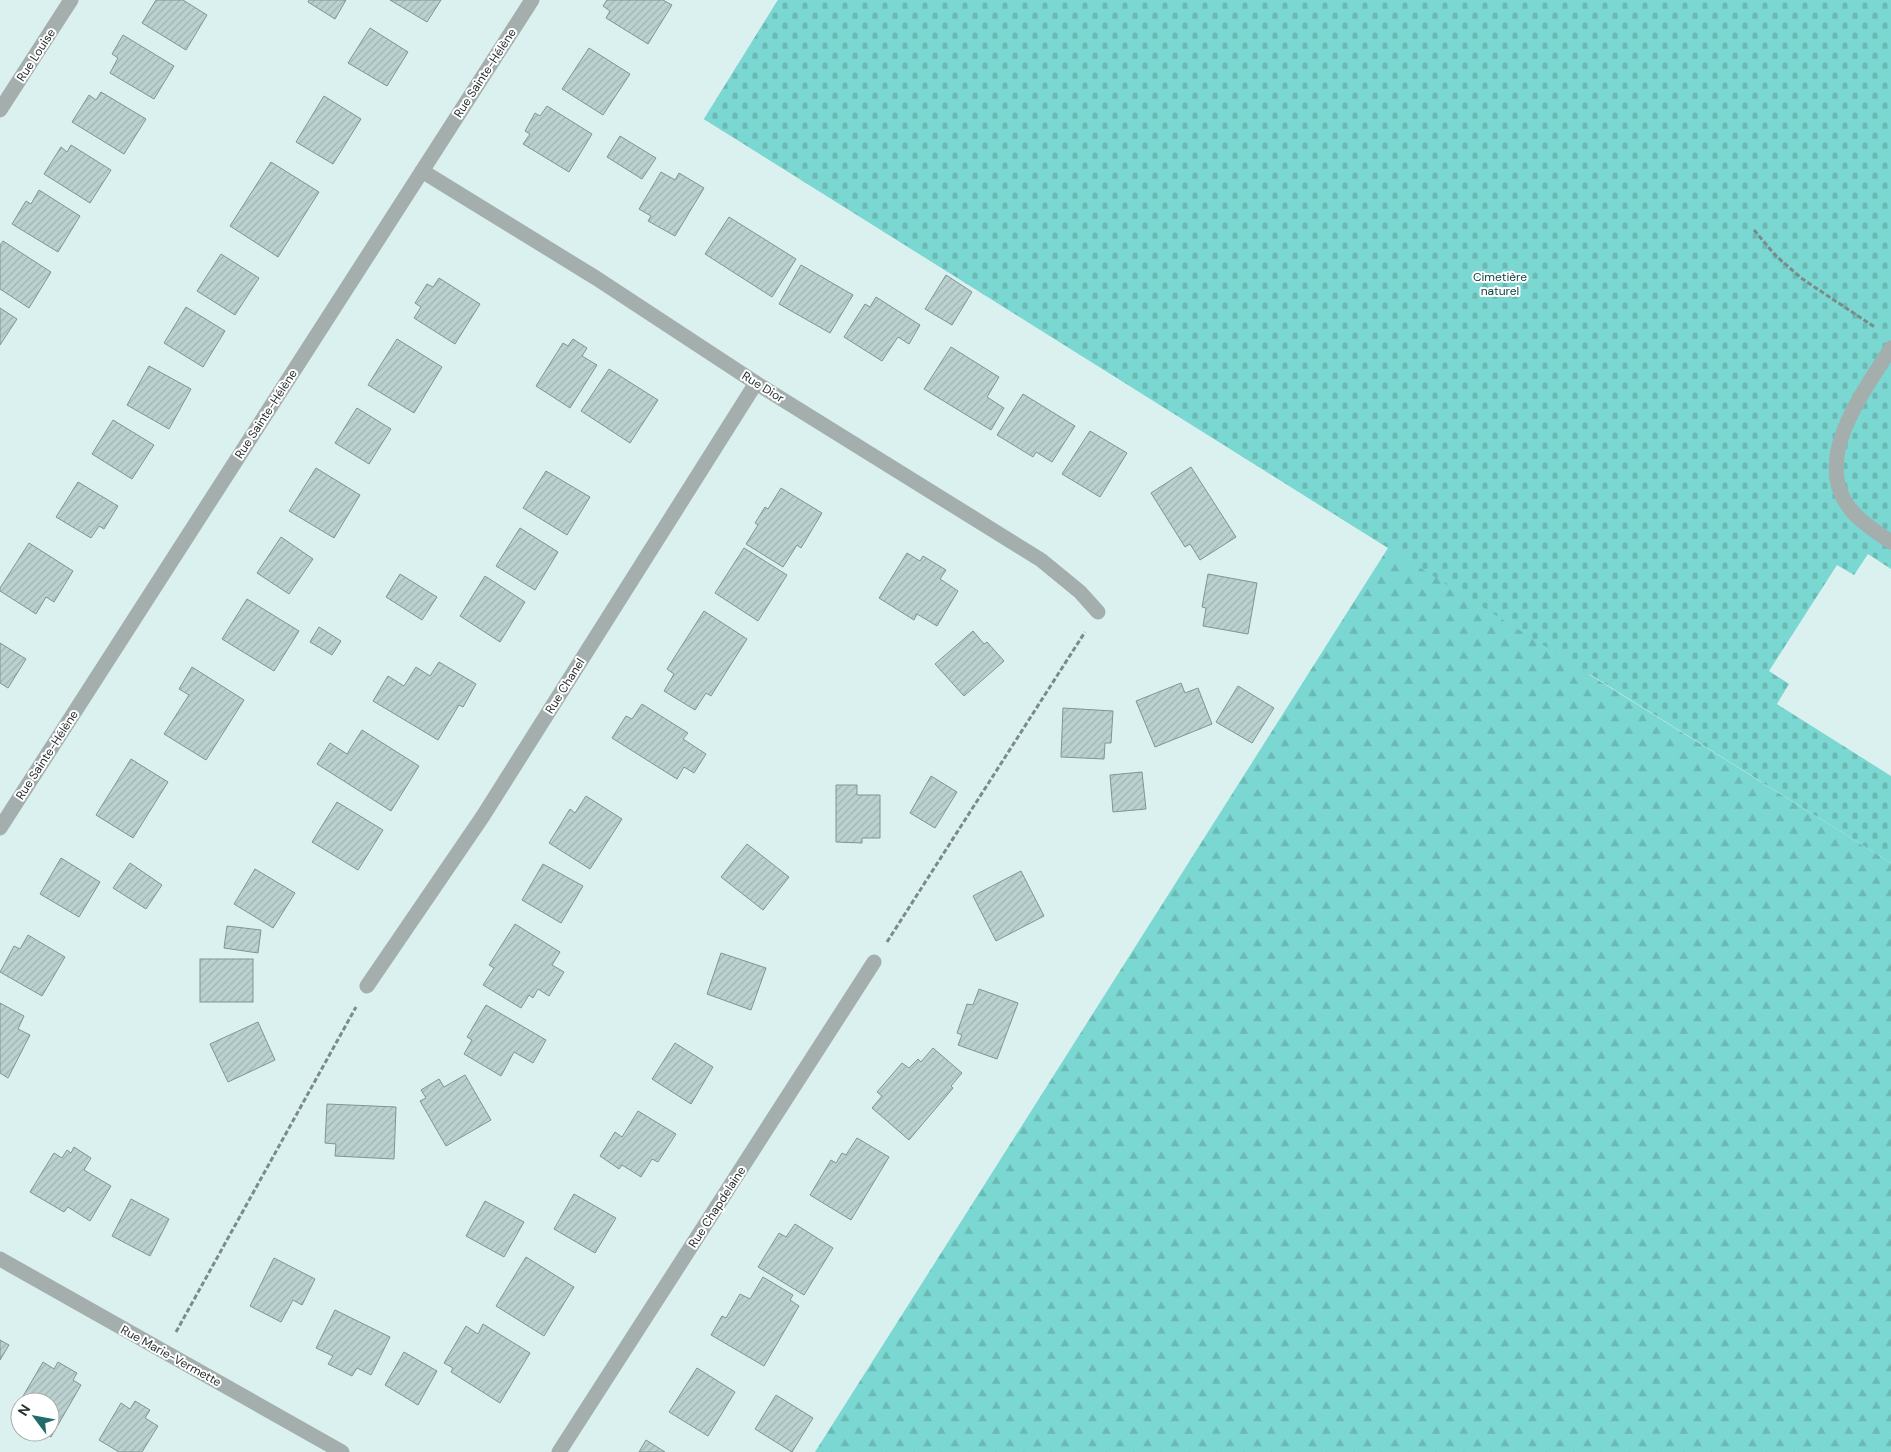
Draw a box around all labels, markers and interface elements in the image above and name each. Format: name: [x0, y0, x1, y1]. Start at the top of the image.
street label: Rue Louise: [13, 25, 59, 84]
street label: Rue Sainte-Hélène: [450, 25, 520, 121]
park label: Cimetière naturel: [1473, 269, 1527, 299]
street label: Rue Sainte-Hélène: [231, 366, 301, 462]
street label: Rue Dior: [739, 368, 788, 406]
street label: Rue Chanel: [542, 655, 588, 717]
street label: Rue Sainte-Hélène: [12, 707, 82, 803]
street label: Rue Chapdelaine: [685, 1163, 749, 1251]
street label: Rue Marie-Vermette: [118, 1322, 224, 1390]
north arrow: [10, 1392, 60, 1442]
text: N: [14, 1401, 34, 1419]

